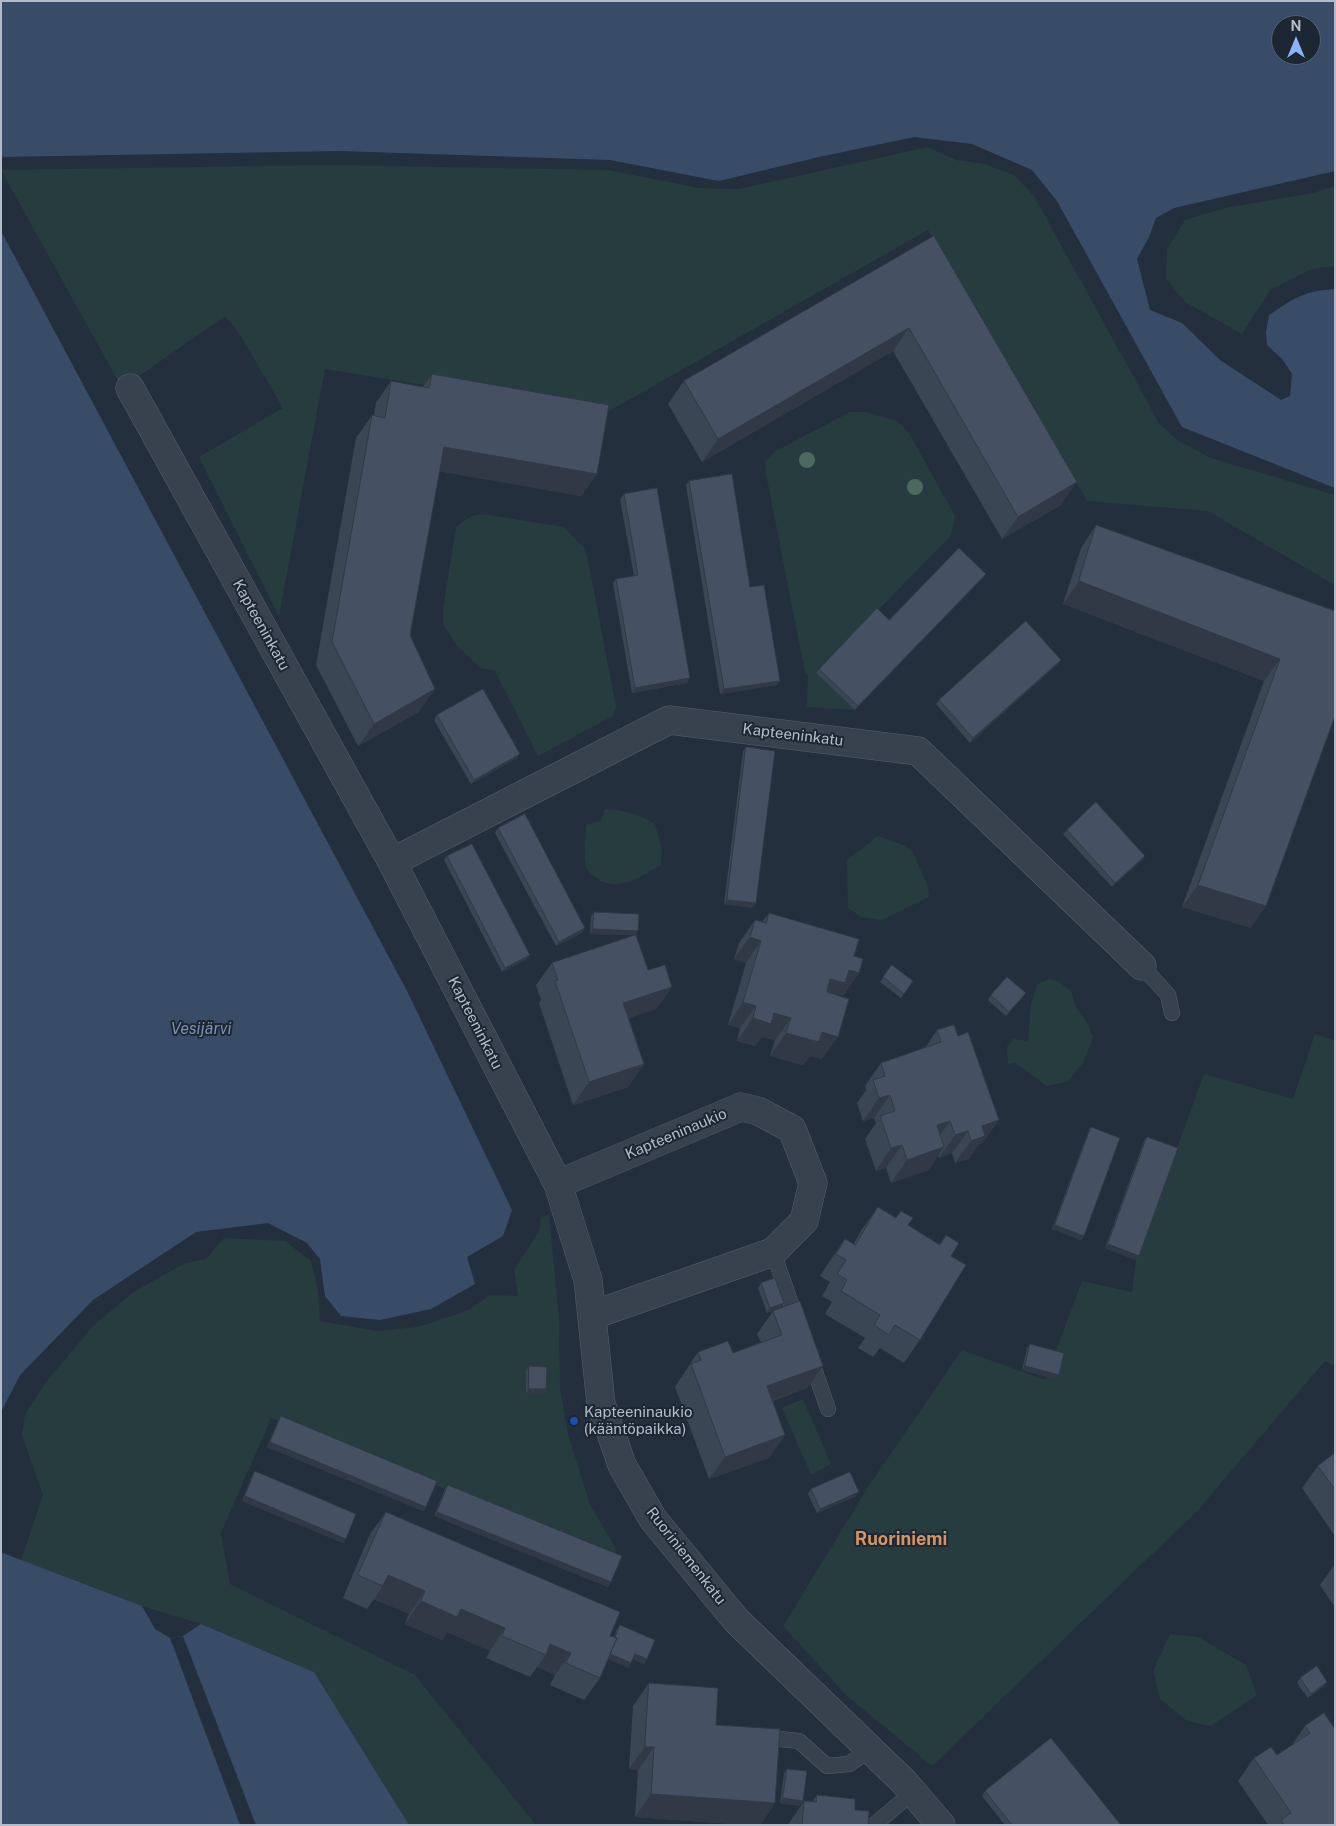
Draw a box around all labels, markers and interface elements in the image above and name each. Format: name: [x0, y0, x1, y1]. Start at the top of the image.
north arrow: [1271, 15, 1321, 65]
text: N: [1291, 18, 1301, 34]
street label: Kapteeninkatu: [229, 576, 293, 674]
street label: Kapteeninkatu: [742, 720, 844, 750]
street label: Kapteeninkatu: [444, 974, 506, 1072]
water label: Vesijärvi: [171, 1019, 231, 1039]
street label: Kapteeninaukio: [623, 1105, 729, 1163]
place label: Kapteeninaukio (kääntöpaikka): [584, 1403, 692, 1438]
marker: Kapteeninaukio (kääntöpaikka): [568, 1415, 580, 1427]
street label: Ruoriniemenkatu: [642, 1504, 730, 1608]
district label: Ruoriniemi: [855, 1528, 947, 1550]

